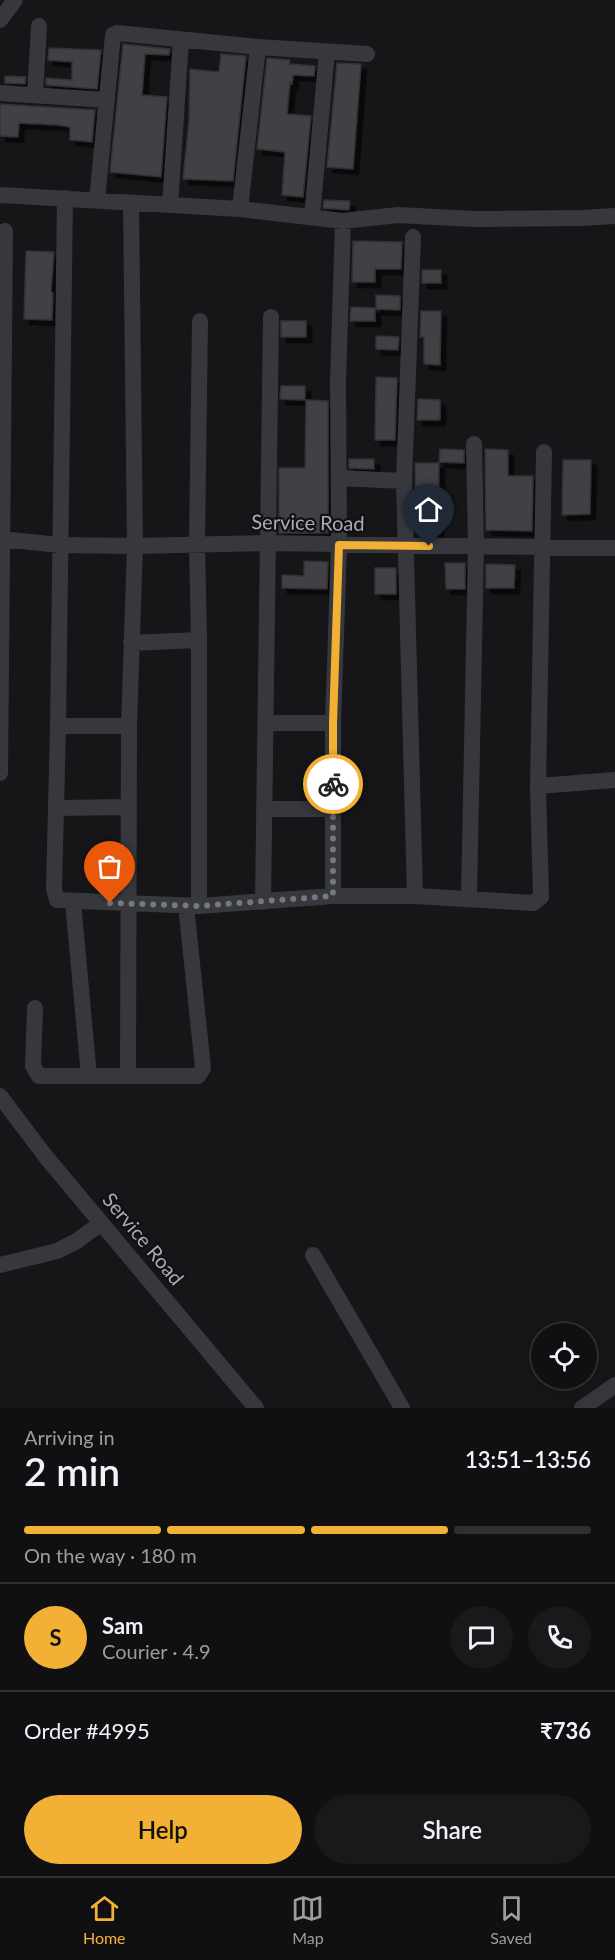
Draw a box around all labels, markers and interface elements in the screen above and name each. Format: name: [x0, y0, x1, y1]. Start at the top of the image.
pin: [403, 484, 454, 546]
icon: home: [412, 493, 445, 526]
street label: Service Road: [251, 509, 365, 535]
courier: [303, 754, 363, 814]
icon: bike: [317, 768, 350, 801]
pin: [84, 841, 135, 903]
icon: bag: [93, 850, 126, 883]
street label: Service Road: [98, 1187, 189, 1289]
map controls: [531, 1323, 597, 1389]
button: locate: [531, 1323, 597, 1389]
text: Arriving in: [24, 1425, 115, 1449]
text: 13:51–13:56: [465, 1446, 591, 1473]
text: 2 min: [24, 1448, 120, 1494]
text: On the way · 180 m: [24, 1543, 197, 1567]
button: chat: [450, 1606, 513, 1669]
button: phone: [528, 1606, 591, 1669]
text: Sam: [102, 1612, 144, 1639]
text: S: [49, 1624, 62, 1651]
text: Courier · 4.9: [102, 1639, 211, 1663]
text: Order #4995: [24, 1717, 150, 1744]
text: ₹736: [540, 1717, 591, 1744]
button: Help: [24, 1795, 302, 1864]
button: Share: [314, 1795, 591, 1864]
tab: Home: [83, 1892, 126, 1947]
tab: Map: [291, 1892, 324, 1947]
tab: Saved: [490, 1892, 532, 1947]

